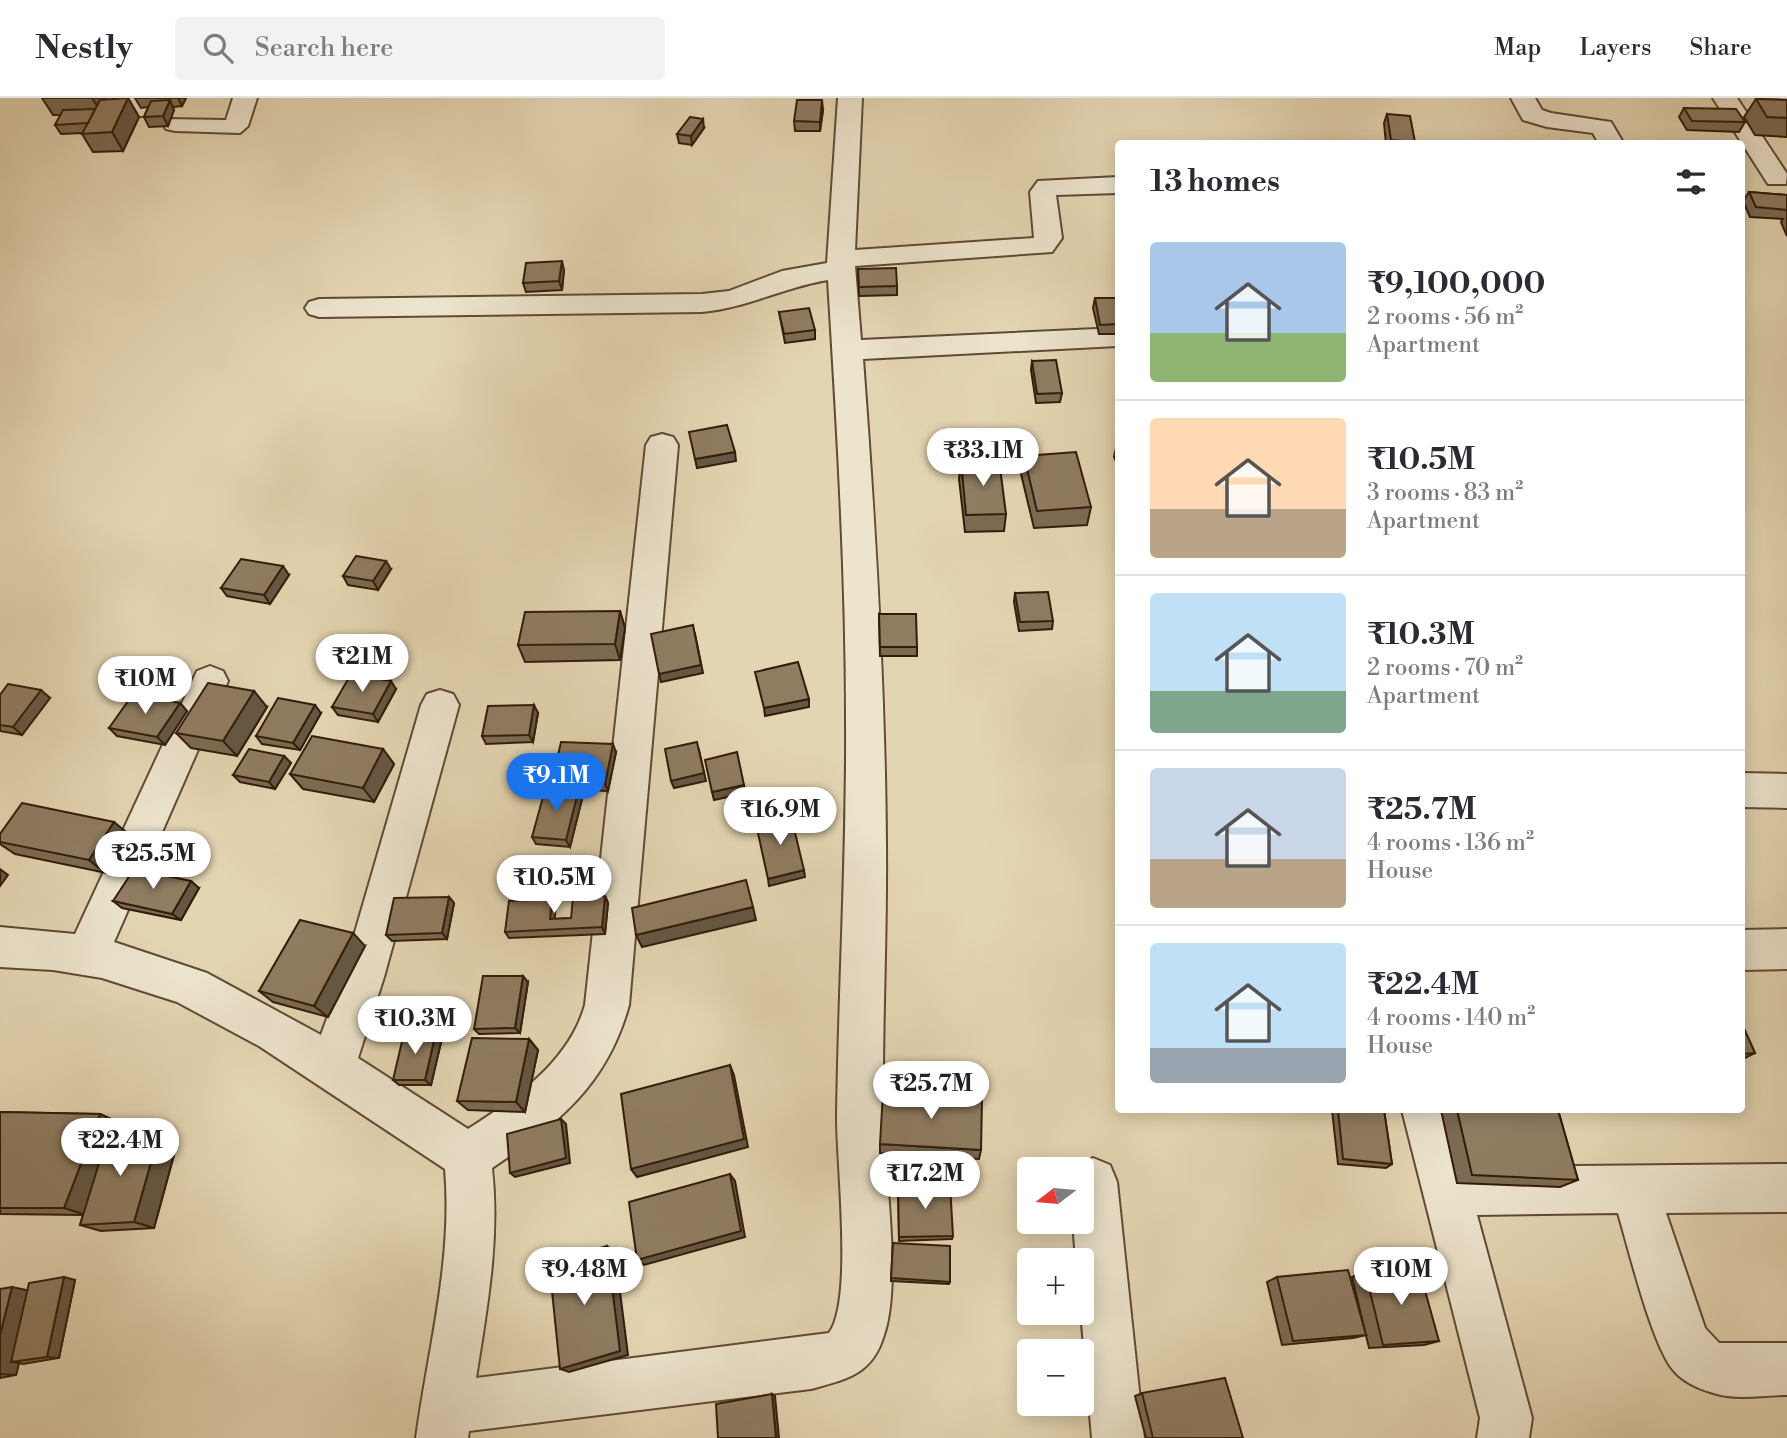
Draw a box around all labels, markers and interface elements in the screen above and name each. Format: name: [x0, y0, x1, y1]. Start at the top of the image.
search box: [175, 17, 665, 80]
text: Nestly: [35, 28, 133, 69]
icon: search: [199, 29, 237, 67]
text: Search here: [255, 32, 393, 64]
text: Map: [1494, 33, 1541, 63]
text: Layers: [1579, 33, 1651, 63]
text: Share: [1689, 33, 1752, 63]
text: 13 homes: [1150, 163, 1280, 201]
icon: filters: [1672, 163, 1710, 201]
text: ₹9,100,000: [1367, 265, 1545, 303]
icon: home: [1206, 270, 1290, 354]
text: 2 rooms · 56 m²: [1367, 303, 1523, 331]
text: Apartment: [1367, 331, 1480, 359]
pin: ₹33.1M: [926, 428, 1040, 488]
text: ₹33.1M: [943, 437, 1023, 465]
text: ₹10.5M: [1367, 441, 1475, 479]
icon: home: [1206, 446, 1290, 530]
text: 3 rooms · 83 m²: [1367, 479, 1523, 507]
text: Apartment: [1367, 507, 1480, 535]
text: ₹10.3M: [1367, 616, 1474, 654]
icon: home: [1206, 621, 1290, 705]
pin: ₹21M: [321, 634, 403, 694]
text: ₹21M: [332, 643, 392, 671]
text: 2 rooms · 70 m²: [1367, 654, 1523, 682]
pin: ₹10M: [104, 656, 186, 716]
text: ₹10M: [114, 665, 176, 693]
text: Apartment: [1367, 682, 1480, 710]
pin: ₹9.1M: [507, 754, 605, 813]
text: ₹9.1M: [522, 762, 590, 790]
pin: ₹16.9M: [723, 788, 837, 847]
text: ₹25.7M: [1367, 791, 1476, 829]
text: ₹16.9M: [740, 796, 820, 824]
icon: home: [1206, 796, 1290, 880]
text: 4 rooms · 136 m²: [1367, 829, 1534, 857]
pin: ₹25.5M: [96, 832, 210, 891]
text: ₹25.5M: [111, 840, 195, 868]
pin: ₹10.5M: [497, 856, 611, 915]
text: House: [1367, 857, 1433, 885]
text: ₹10.5M: [513, 864, 595, 892]
text: ₹22.4M: [1367, 966, 1479, 1004]
icon: home: [1206, 971, 1290, 1055]
pin: ₹10.3M: [358, 996, 472, 1056]
text: 4 rooms · 140 m²: [1367, 1004, 1535, 1032]
text: ₹10.3M: [374, 1005, 456, 1033]
text: House: [1367, 1032, 1433, 1060]
pin: ₹25.7M: [874, 1062, 988, 1121]
text: ₹25.7M: [889, 1070, 973, 1098]
pin: ₹22.4M: [63, 1118, 177, 1178]
text: ₹22.4M: [77, 1127, 163, 1155]
pin: ₹17.2M: [868, 1152, 982, 1211]
north arrow: [1017, 1157, 1094, 1234]
map controls: [1017, 1157, 1094, 1416]
text: ₹17.2M: [886, 1160, 964, 1188]
pin: ₹9.48M: [527, 1248, 641, 1307]
button: +: [1017, 1248, 1094, 1325]
pin: ₹10M: [1360, 1248, 1442, 1307]
text: ₹9.48M: [541, 1256, 627, 1284]
text: ₹10M: [1370, 1256, 1432, 1284]
button: −: [1017, 1339, 1094, 1416]

